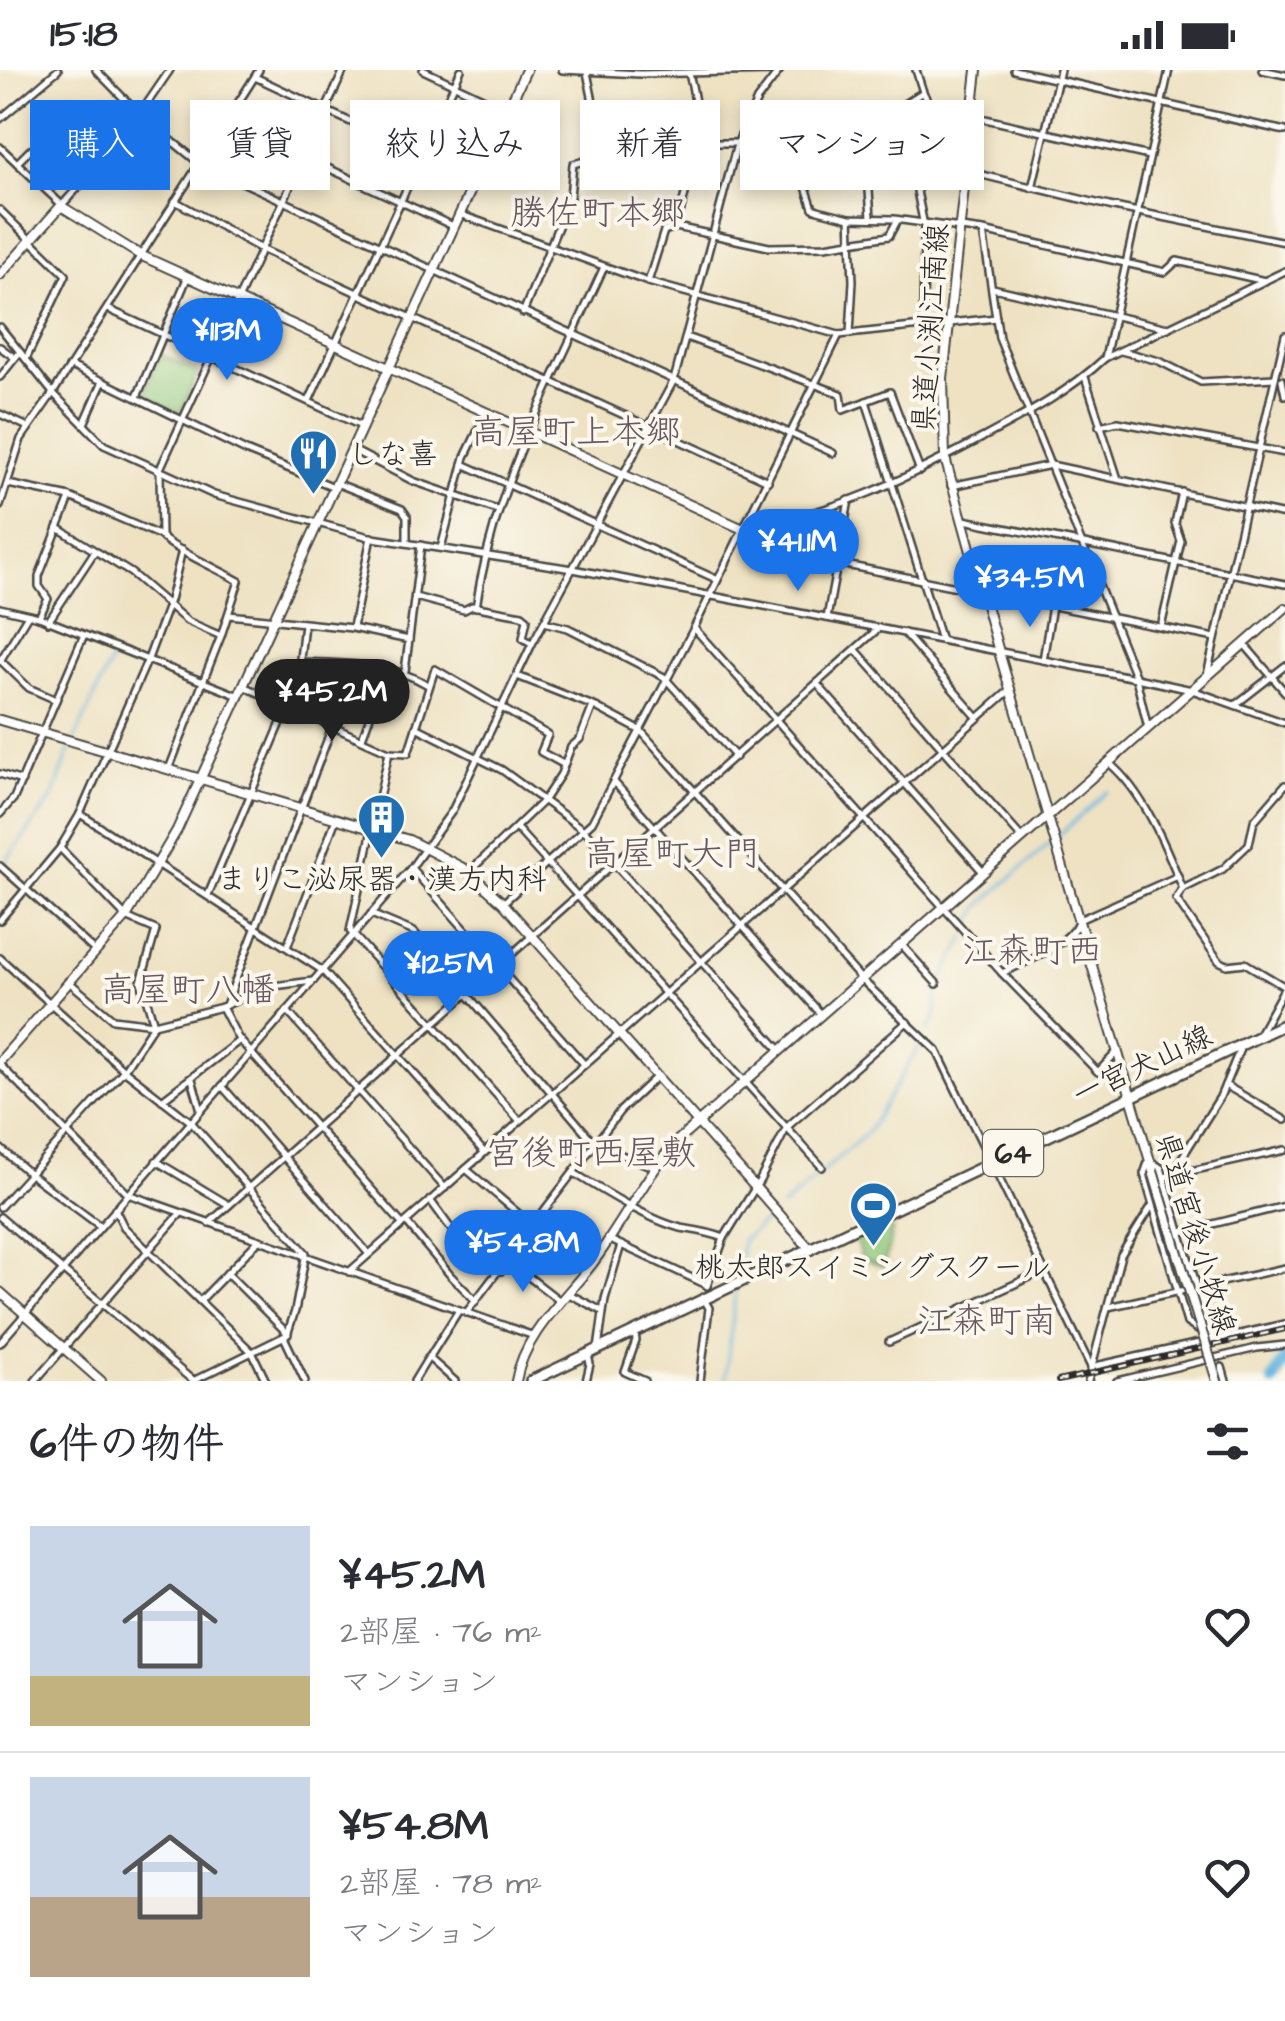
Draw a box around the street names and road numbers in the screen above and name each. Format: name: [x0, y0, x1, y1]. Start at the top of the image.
street label: 県道小渕江南線: [903, 222, 959, 434]
street label: 一宮犬山線: [1066, 1015, 1219, 1117]
street label: 県道宮後小牧線: [1144, 1127, 1246, 1340]
road number: 64: [983, 1130, 1043, 1176]

